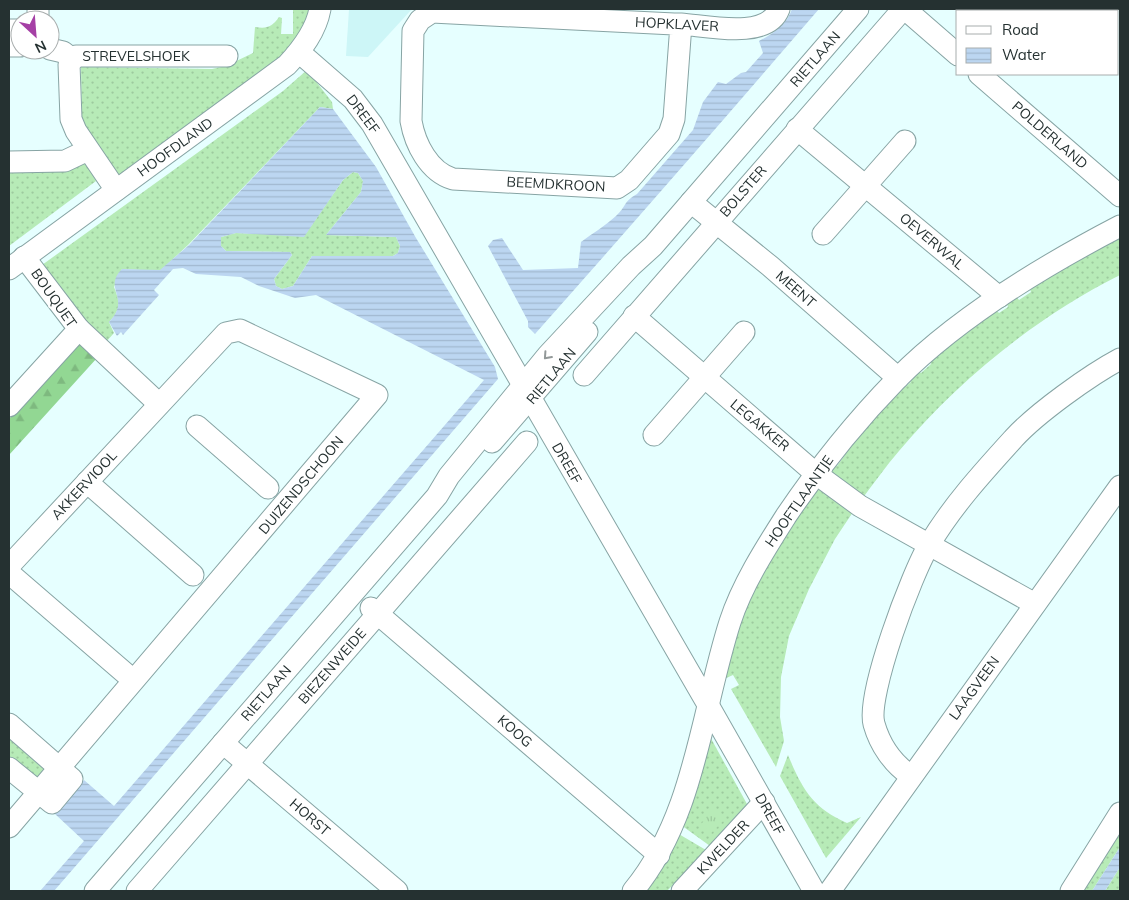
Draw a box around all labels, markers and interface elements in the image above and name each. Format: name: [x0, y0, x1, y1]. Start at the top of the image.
north arrow: [10, 10, 60, 60]
legend: [956, 10, 1119, 75]
street label: HOPKLAVER: [635, 13, 720, 35]
text: Road: [1002, 20, 1039, 39]
street label: RIETLAAN: [786, 27, 844, 91]
text: N: [32, 36, 49, 57]
text: Water: [1002, 45, 1046, 64]
street label: STREVELSHOEK: [82, 47, 191, 65]
street label: DREEF: [342, 91, 384, 137]
street label: POLDERLAND: [1008, 97, 1092, 173]
street label: HOOFDLAND: [134, 113, 216, 181]
street label: BOLSTER: [716, 161, 771, 221]
street label: BEEMDKROON: [506, 172, 606, 196]
street label: OEVERWAL: [896, 209, 968, 274]
street label: BOUQUET: [27, 265, 81, 331]
street label: MEENT: [772, 267, 820, 312]
street label: RIETLAAN: [522, 344, 580, 408]
one-way arrow: [544, 351, 553, 360]
street label: LEGAKKER: [727, 395, 794, 455]
street label: DUIZENDSCHOON: [255, 432, 347, 538]
street label: DREEF: [548, 439, 586, 487]
street label: AKKERVIOOL: [47, 446, 121, 523]
street label: HOOFTLAANTJE: [761, 452, 837, 550]
street label: BIEZENWEIDE: [294, 624, 370, 708]
street label: LAAGVEEN: [945, 653, 1003, 723]
street label: RIETLAAN: [237, 661, 295, 725]
street label: KOOG: [494, 711, 536, 751]
street label: DREEF: [751, 790, 789, 838]
street label: HORST: [286, 794, 334, 840]
street label: KWELDER: [693, 816, 753, 878]

